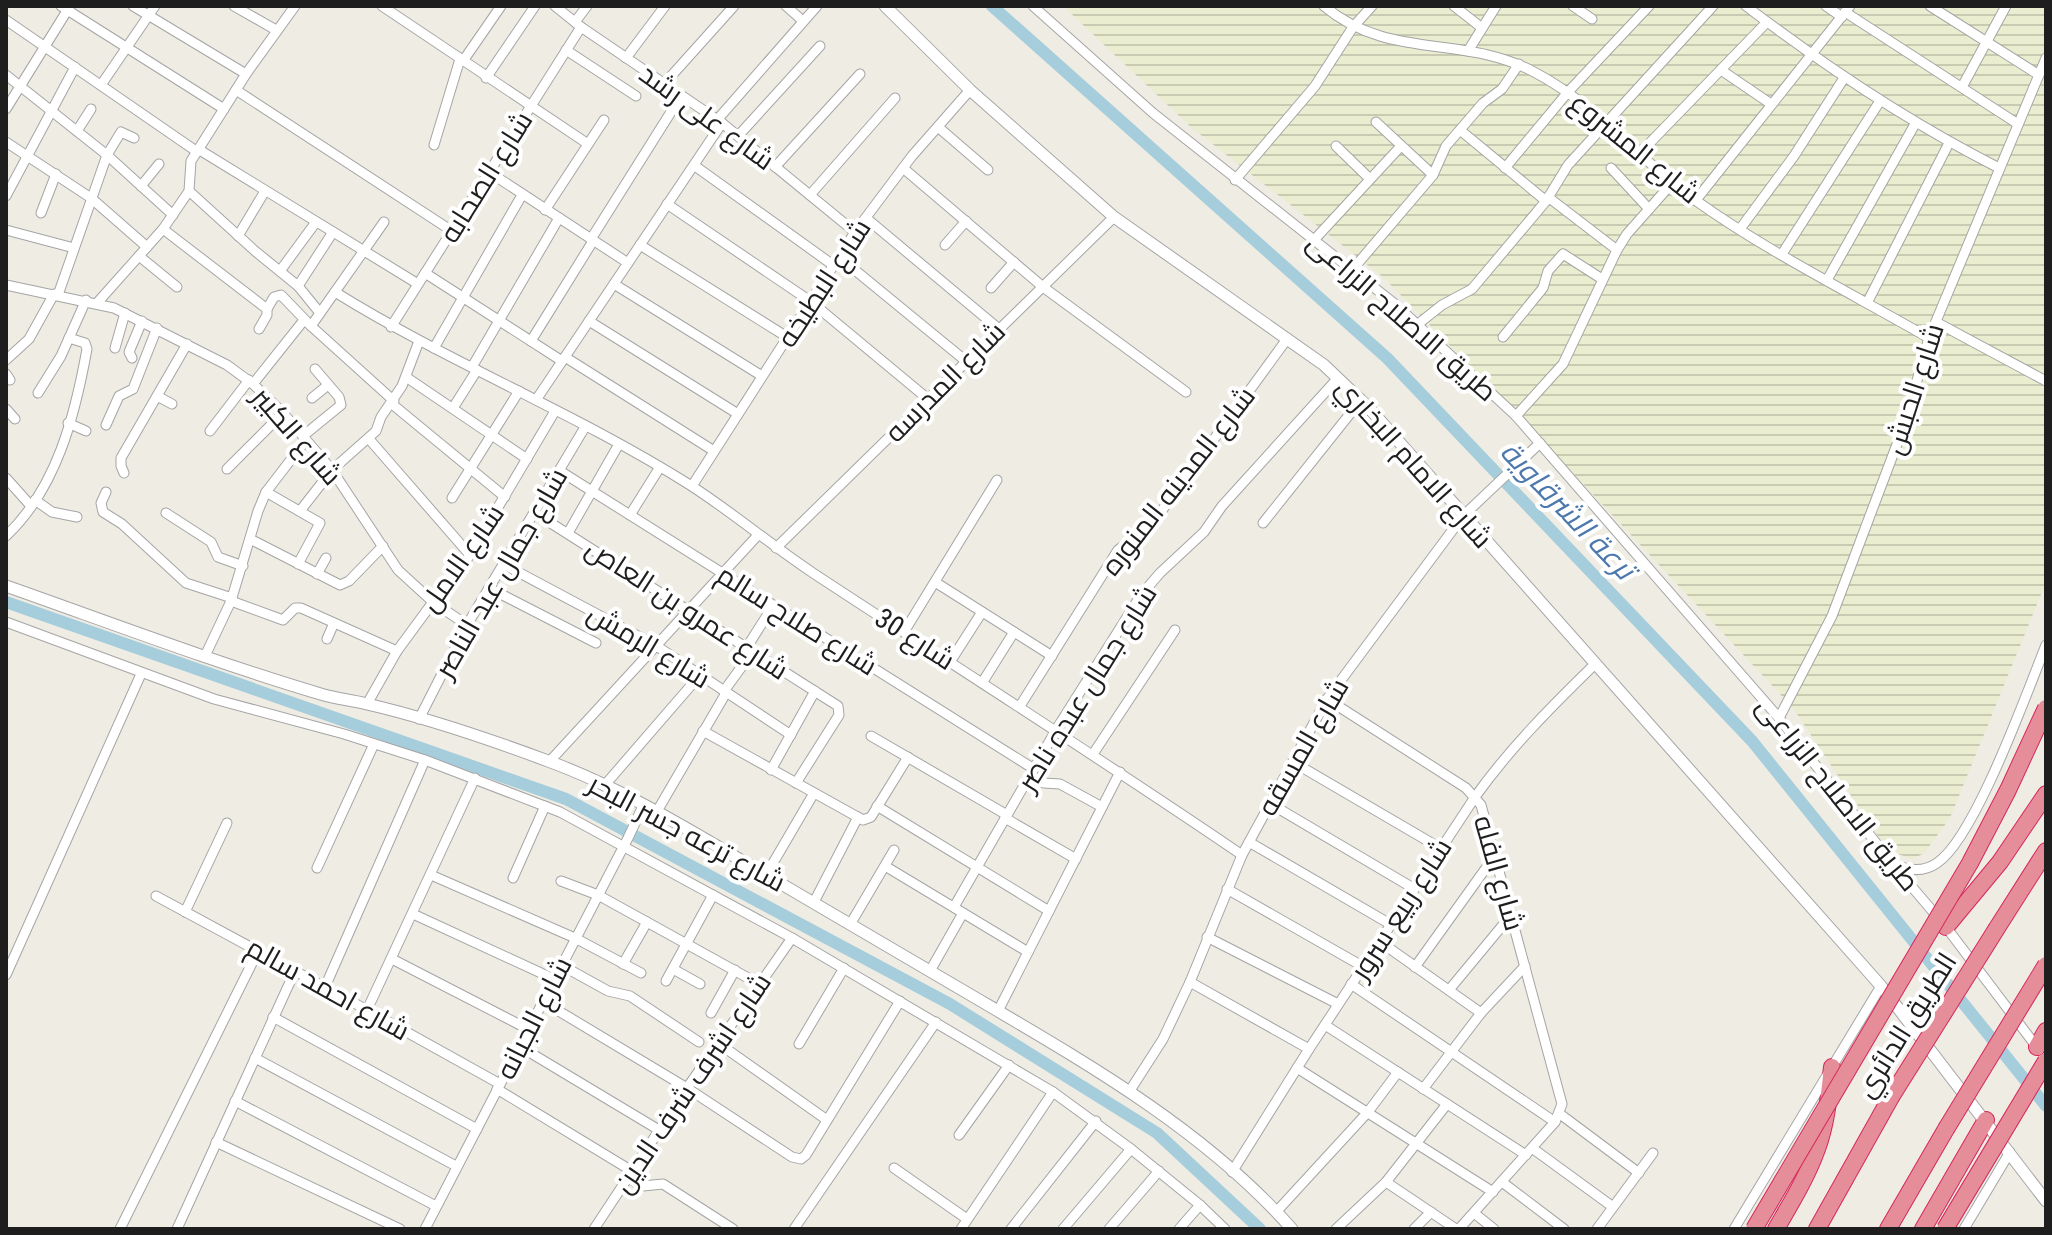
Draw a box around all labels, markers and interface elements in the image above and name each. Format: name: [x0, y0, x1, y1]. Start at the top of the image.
street label: شارع على رشد: [632, 57, 781, 179]
street label: شارع المشروع: [1562, 86, 1707, 212]
street label: شارع الصحابه: [433, 105, 541, 250]
street label: شارع البطيخه: [770, 213, 879, 354]
street label: طريق الاصلاح الزراعى: [1299, 226, 1503, 410]
street label: شارع المدرسه: [878, 315, 1013, 450]
street label: شارع الحبش: [1877, 319, 1953, 459]
street label: شارع الامام البخاري: [1325, 371, 1499, 558]
street label: شارع الكبير: [243, 379, 349, 493]
street label: شارع المدينه المنوره: [1094, 380, 1263, 583]
water label: ترعة الشرقاوية: [1493, 434, 1646, 590]
street label: شارع جمال عبد الناصر: [427, 462, 576, 687]
street label: شارع الامل: [413, 498, 513, 619]
street label: شارع عمرو بن العاص: [579, 531, 794, 688]
street label: شارع صلاح سالم: [709, 558, 883, 685]
street label: شارع جمال عبده ناصر: [1009, 579, 1166, 800]
street label: شارع الرمش: [581, 597, 716, 697]
street label: شارع 30: [868, 601, 961, 679]
street label: شارع المسقه: [1250, 673, 1357, 822]
street label: طريق الاصلاح الزراعى: [1748, 690, 1926, 899]
street label: شارع ترعه جسر البحر: [580, 766, 791, 901]
street label: شارع الفله: [1465, 811, 1531, 935]
street label: شارع ربيع سرور: [1342, 832, 1461, 988]
street label: شارع احمد سالم: [239, 931, 415, 1050]
street label: الطريق الدائري: [1848, 946, 1968, 1106]
street label: شارع الجبانه: [489, 951, 581, 1086]
street label: شارع اشرف شرف الدين: [606, 967, 780, 1200]

